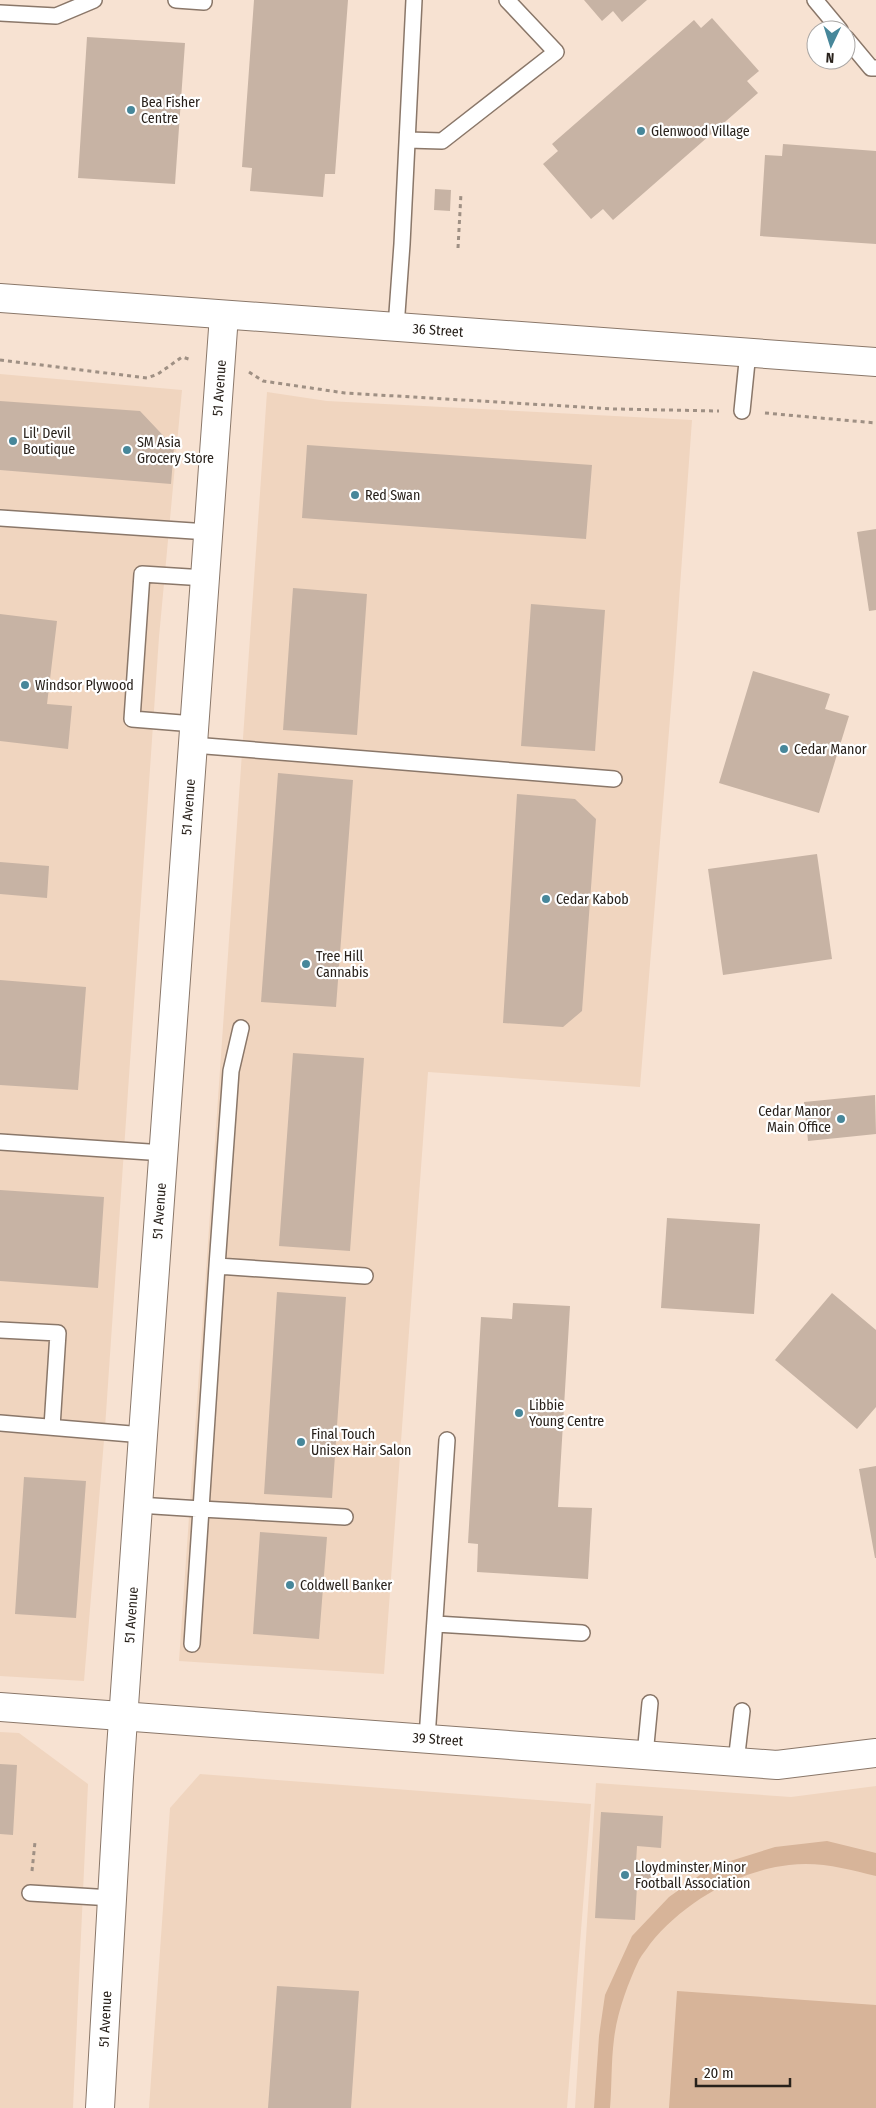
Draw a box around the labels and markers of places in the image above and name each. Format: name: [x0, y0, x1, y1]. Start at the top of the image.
place label: Bea Fisher Centre: [141, 94, 200, 127]
marker: Bea Fisher Centre: [125, 104, 137, 116]
place label: Glenwood Village: [651, 123, 750, 140]
marker: Glenwood Village: [635, 125, 647, 137]
place label: Lil' Devil Boutique: [23, 425, 75, 458]
place label: SM Asia Grocery Store: [137, 434, 214, 467]
marker: Lil' Devil Boutique: [7, 435, 19, 447]
marker: SM Asia Grocery Store: [121, 444, 133, 456]
place label: Red Swan: [365, 487, 420, 504]
marker: Red Swan: [349, 489, 361, 501]
place label: Windsor Plywood: [35, 677, 134, 694]
marker: Windsor Plywood: [19, 679, 31, 691]
place label: Cedar Manor: [794, 741, 867, 758]
marker: Cedar Manor: [778, 743, 790, 755]
place label: Cedar Kabob: [556, 891, 629, 908]
marker: Cedar Kabob: [540, 893, 552, 905]
place label: Tree Hill Cannabis: [316, 948, 368, 981]
marker: Tree Hill Cannabis: [300, 958, 312, 970]
place label: Cedar Manor Main Office: [758, 1103, 831, 1136]
marker: Cedar Manor Main Office: [835, 1113, 847, 1125]
place label: Libbie Young Centre: [529, 1397, 604, 1430]
marker: Libbie Young Centre: [513, 1407, 525, 1419]
place label: Final Touch Unisex Hair Salon: [311, 1426, 411, 1459]
marker: Final Touch Unisex Hair Salon: [295, 1436, 307, 1448]
place label: Coldwell Banker: [300, 1577, 392, 1594]
marker: Coldwell Banker: [284, 1579, 296, 1591]
place label: Lloydminster Minor Football Association: [635, 1859, 750, 1892]
marker: Lloydminster Minor Football Association: [619, 1869, 631, 1881]

